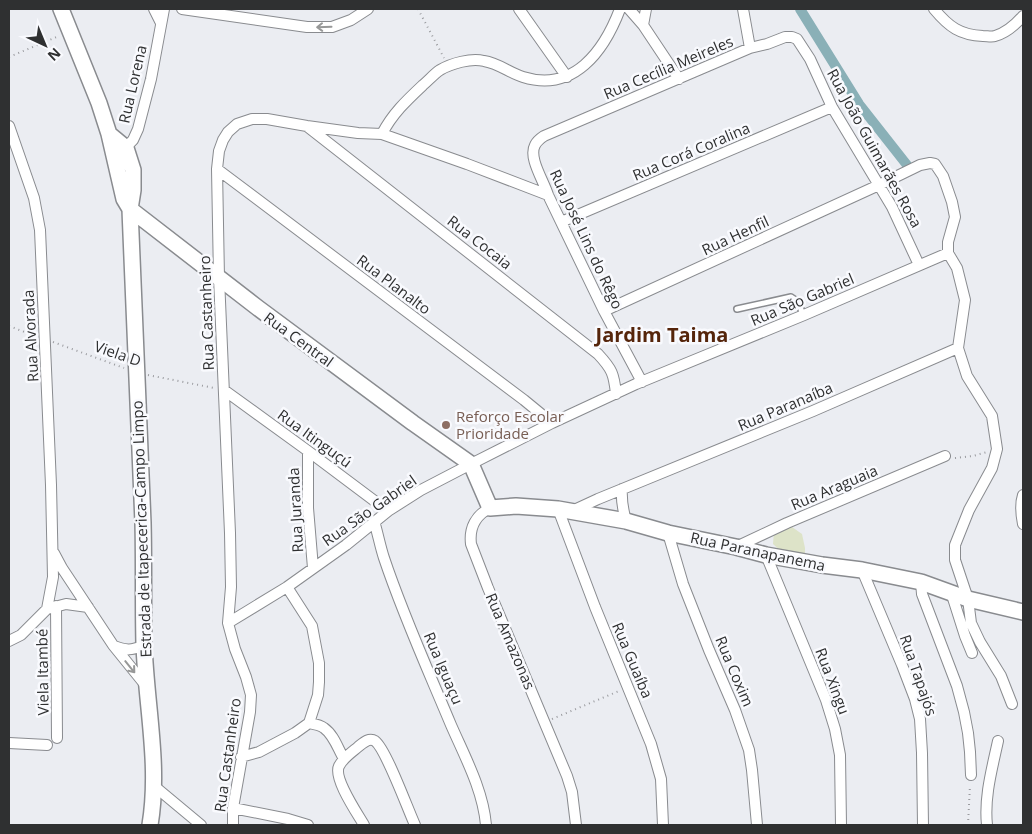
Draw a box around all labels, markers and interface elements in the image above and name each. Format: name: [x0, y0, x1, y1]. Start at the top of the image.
north arrow: [20, 20, 70, 70]
one-way arrow: [316, 22, 332, 31]
street label: Rua Cecília Meireles: [600, 31, 736, 103]
street label: Rua Lorena: [113, 43, 151, 125]
text: N: [44, 44, 65, 66]
street label: Rua João Guimarães Rosa: [823, 65, 927, 231]
street label: Rua Corá Coralina: [629, 117, 753, 185]
street label: Rua José Lins do Rêgo: [546, 166, 628, 312]
street label: Rua Cocaia: [444, 210, 516, 274]
street label: Rua Henfil: [698, 211, 772, 259]
street label: Rua Planalto: [353, 250, 435, 318]
street label: Rua Castanheiro: [194, 255, 218, 371]
street label: Rua São Gabriel: [747, 268, 857, 330]
street label: Rua Alvorada: [18, 289, 42, 383]
street label: Rua Central: [260, 307, 338, 371]
district label: Jardim Taima: [594, 321, 728, 348]
street label: Viela D: [92, 336, 144, 370]
street label: Rua Paranaíba: [734, 377, 836, 435]
street label: Estrada de Itapecerica-Campo Limpo: [127, 400, 155, 658]
street label: Rua Itinguçú: [274, 404, 356, 472]
place label: Reforço Escolar Prioridade: [456, 406, 564, 443]
marker: Reforço Escolar Prioridade: [440, 419, 452, 431]
street label: Rua Araguaia: [788, 460, 880, 514]
street label: Rua Juranda: [283, 467, 307, 553]
street label: Rua São Gabriel: [318, 470, 420, 550]
street label: Rua Paranapanema: [689, 527, 827, 575]
street label: Rua Amazonas: [482, 590, 540, 692]
street label: Rua Guaíba: [608, 619, 658, 701]
street label: Viela Itambé: [31, 629, 53, 715]
street label: Rua Iguaçu: [420, 629, 468, 707]
street label: Rua Tapajós: [896, 632, 942, 718]
street label: Rua Coxim: [711, 633, 759, 709]
street label: Rua Xingu: [811, 645, 855, 717]
one-way arrow: [124, 660, 135, 673]
street label: Rua Castanheiro: [209, 697, 245, 813]

